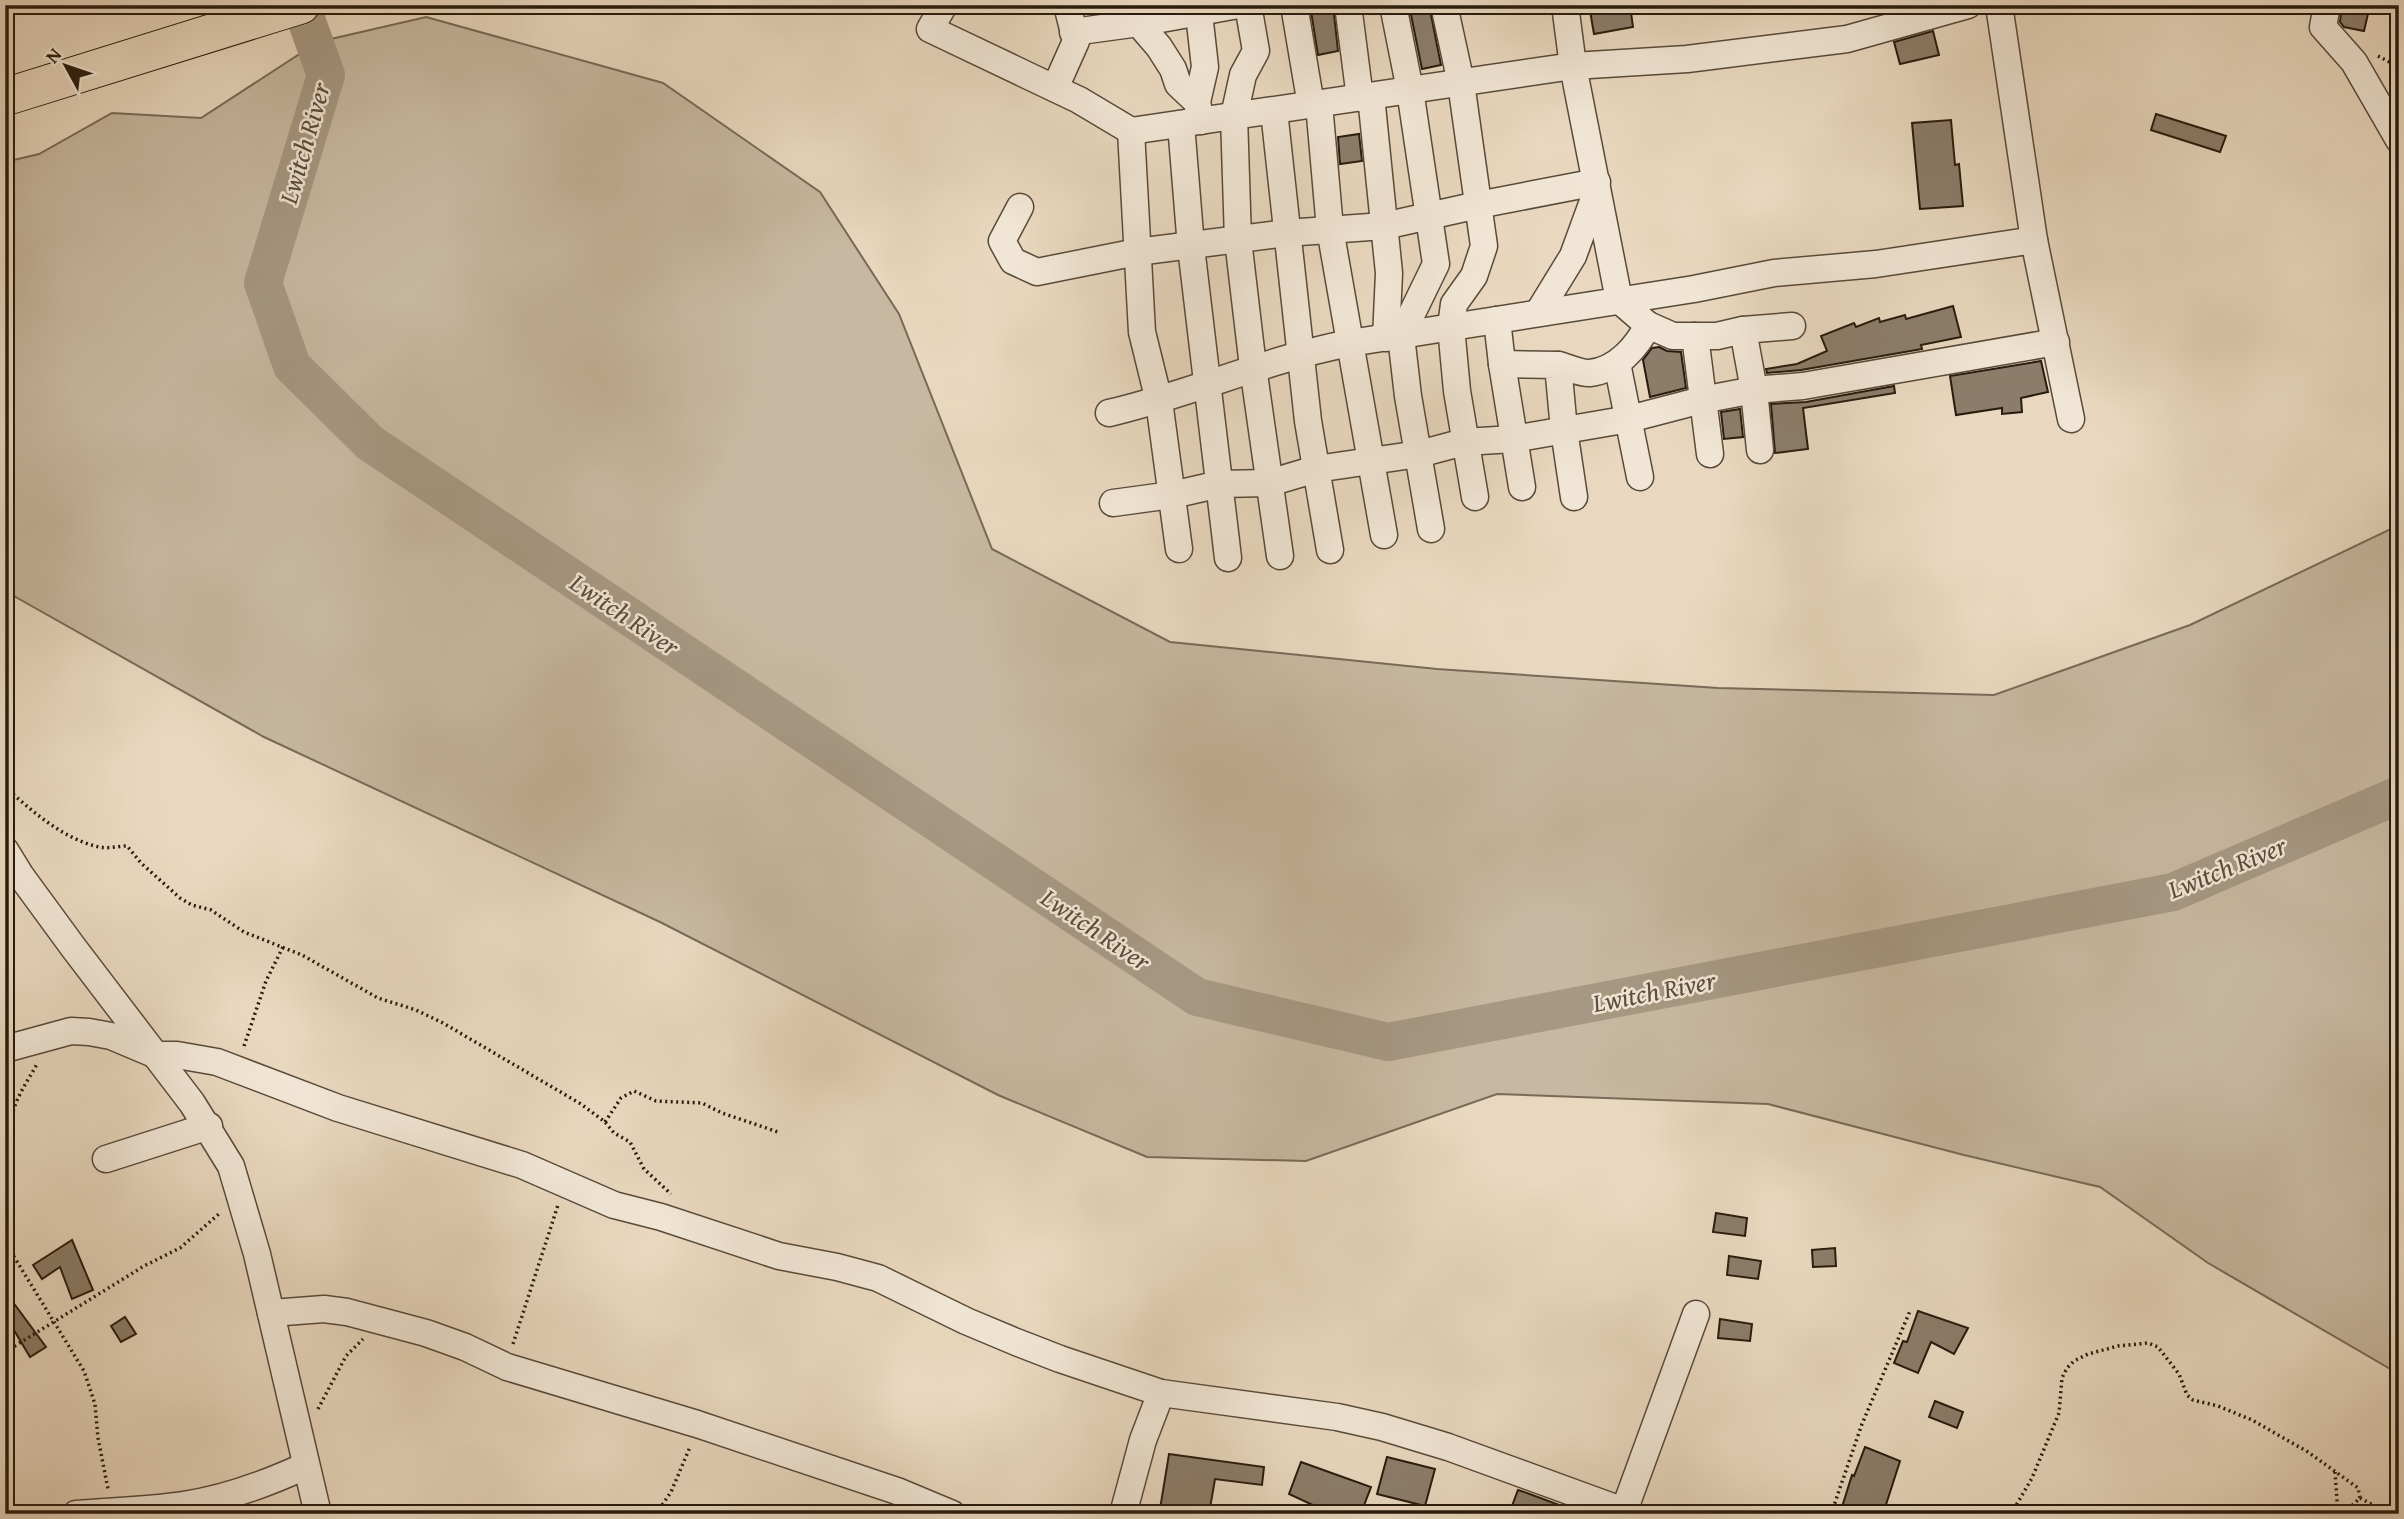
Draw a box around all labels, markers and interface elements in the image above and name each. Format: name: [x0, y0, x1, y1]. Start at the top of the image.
north arrow: [32, 32, 102, 102]
text: N: [38, 41, 68, 69]
water label: Lwitch River: [268, 77, 340, 209]
water label: Lwitch River: [562, 562, 689, 666]
water label: Lwitch River: [2161, 825, 2293, 909]
water label: Lwitch River: [1033, 877, 1160, 981]
water label: Lwitch River: [1588, 960, 1720, 1022]

